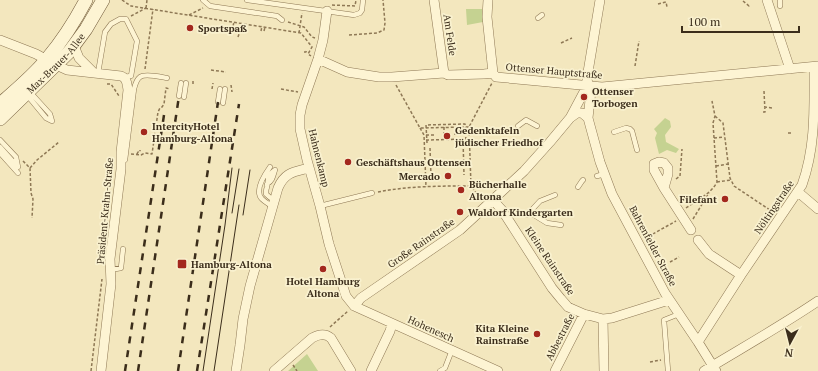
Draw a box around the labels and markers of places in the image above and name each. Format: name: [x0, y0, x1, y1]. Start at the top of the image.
place label: Sportspaß: [198, 22, 247, 35]
marker: Sportspaß: [185, 23, 195, 33]
place label: Ottenser Torbogen: [592, 85, 638, 110]
marker: Ottenser Torbogen: [579, 92, 589, 102]
place label: IntercityHotel Hamburg-Altona: [152, 120, 233, 145]
place label: Gedenktafeln jüdischer Friedhof: [455, 124, 544, 149]
marker: IntercityHotel Hamburg-Altona: [139, 127, 149, 137]
marker: Gedenktafeln jüdischer Friedhof: [442, 131, 452, 141]
place label: Geschäftshaus Ottensen: [356, 156, 471, 169]
marker: Geschäftshaus Ottensen: [343, 157, 353, 167]
place label: Mercado: [399, 170, 440, 183]
marker: Mercado: [443, 171, 453, 181]
place label: Bücherhalle Altona: [469, 178, 527, 203]
marker: Bücherhalle Altona: [456, 185, 466, 195]
place label: Filefant: [680, 193, 717, 206]
marker: Filefant: [720, 194, 730, 204]
place label: Waldorf Kindergarten: [468, 206, 574, 219]
marker: Waldorf Kindergarten: [455, 207, 465, 217]
marker: Hamburg-Altona: [176, 258, 188, 270]
place label: Hamburg-Altona: [191, 258, 272, 271]
marker: Hotel Hamburg Altona: [318, 264, 328, 274]
place label: Hotel Hamburg Altona: [286, 275, 360, 300]
place label: Kita Kleine Rainstraße: [475, 322, 530, 347]
marker: Kita Kleine Rainstraße: [532, 329, 542, 339]

